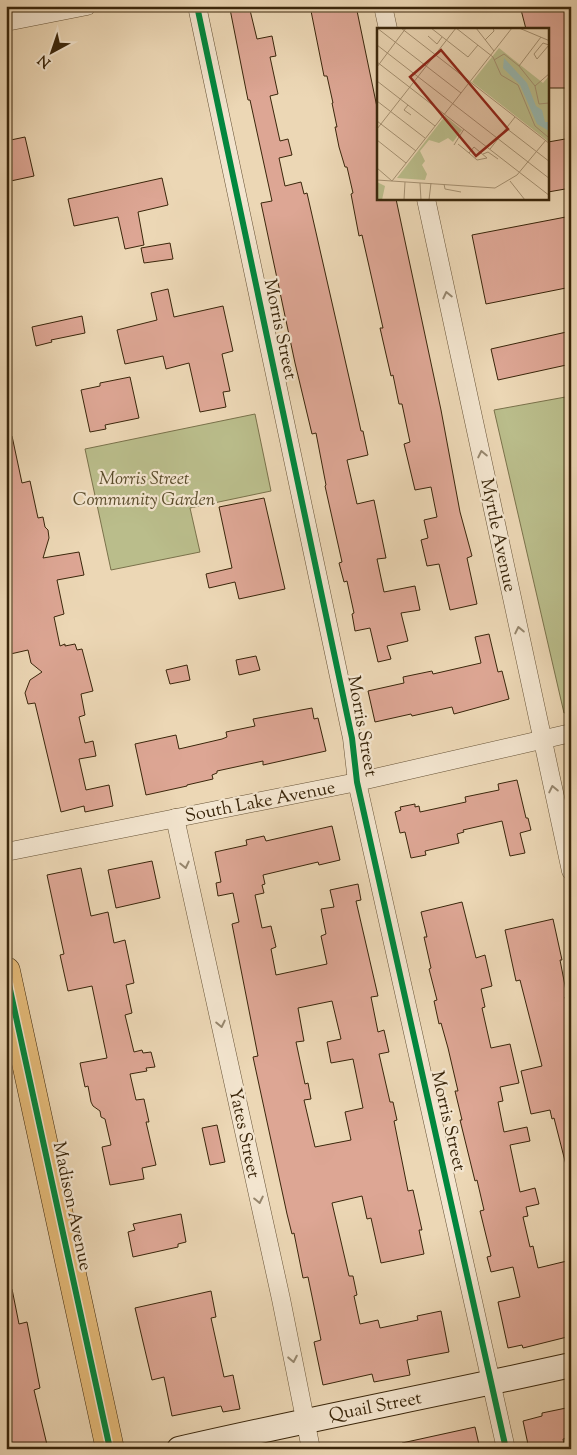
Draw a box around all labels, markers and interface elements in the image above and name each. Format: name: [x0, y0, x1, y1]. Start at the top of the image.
north arrow: [28, 28, 78, 78]
inset map: [377, 28, 550, 200]
text: N: [34, 49, 56, 72]
street label: Morris Street: [256, 277, 302, 382]
one-way arrow: [443, 291, 453, 299]
one-way arrow: [477, 449, 487, 458]
park label: Morris Street Community Garden: [73, 467, 216, 514]
street label: Myrtle Avenue: [472, 476, 522, 595]
one-way arrow: [514, 626, 525, 634]
street label: Morris Street: [339, 674, 383, 779]
street label: South Lake Avenue: [183, 776, 338, 830]
one-way arrow: [548, 784, 559, 793]
one-way arrow: [180, 861, 190, 870]
one-way arrow: [215, 1020, 225, 1029]
street label: Morris Street: [423, 1069, 471, 1174]
street label: Yates Street: [221, 1086, 265, 1181]
street label: Madison Avenue: [45, 1139, 97, 1273]
one-way arrow: [253, 1195, 264, 1204]
one-way arrow: [287, 1354, 298, 1363]
street label: Quail Street: [327, 1386, 424, 1430]

